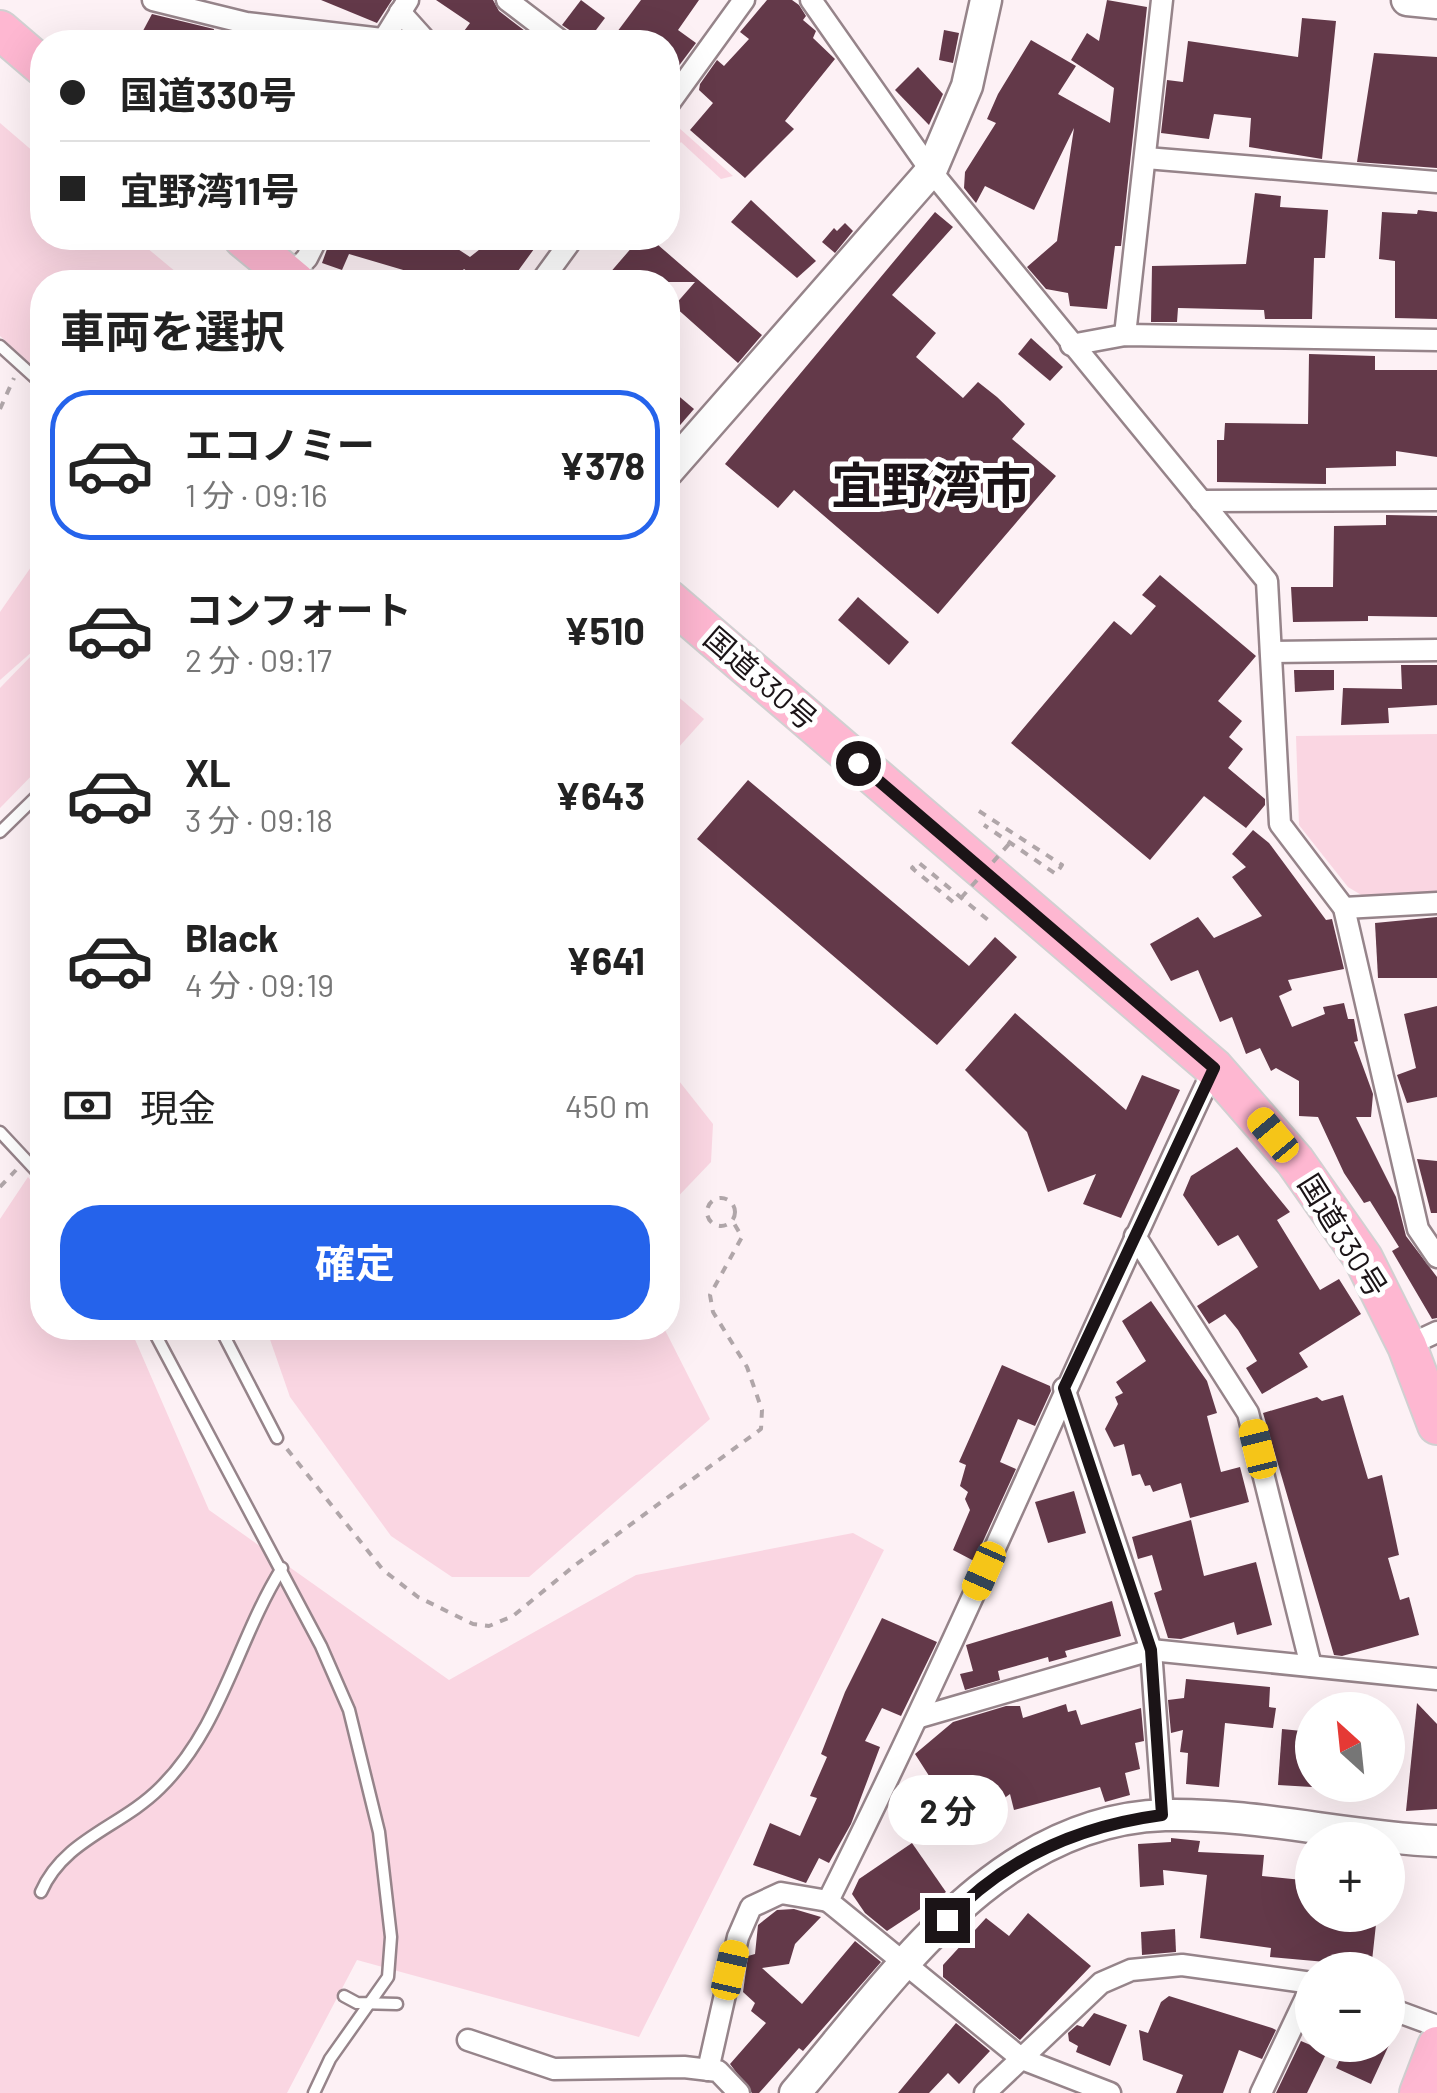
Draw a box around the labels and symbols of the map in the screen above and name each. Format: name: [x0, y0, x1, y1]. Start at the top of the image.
district label: 宜野湾市: [831, 454, 1031, 514]
street label: 国道330号: [697, 619, 825, 736]
route start: [836, 741, 881, 786]
car: [1242, 1102, 1304, 1168]
street label: 国道330号: [1292, 1167, 1395, 1303]
car: [1236, 1416, 1280, 1482]
car: [958, 1537, 1010, 1605]
north arrow: [1295, 1692, 1405, 1802]
callout: 2 分: [887, 1775, 1007, 1845]
route end: [925, 1898, 970, 1943]
car: [709, 1937, 751, 2003]

